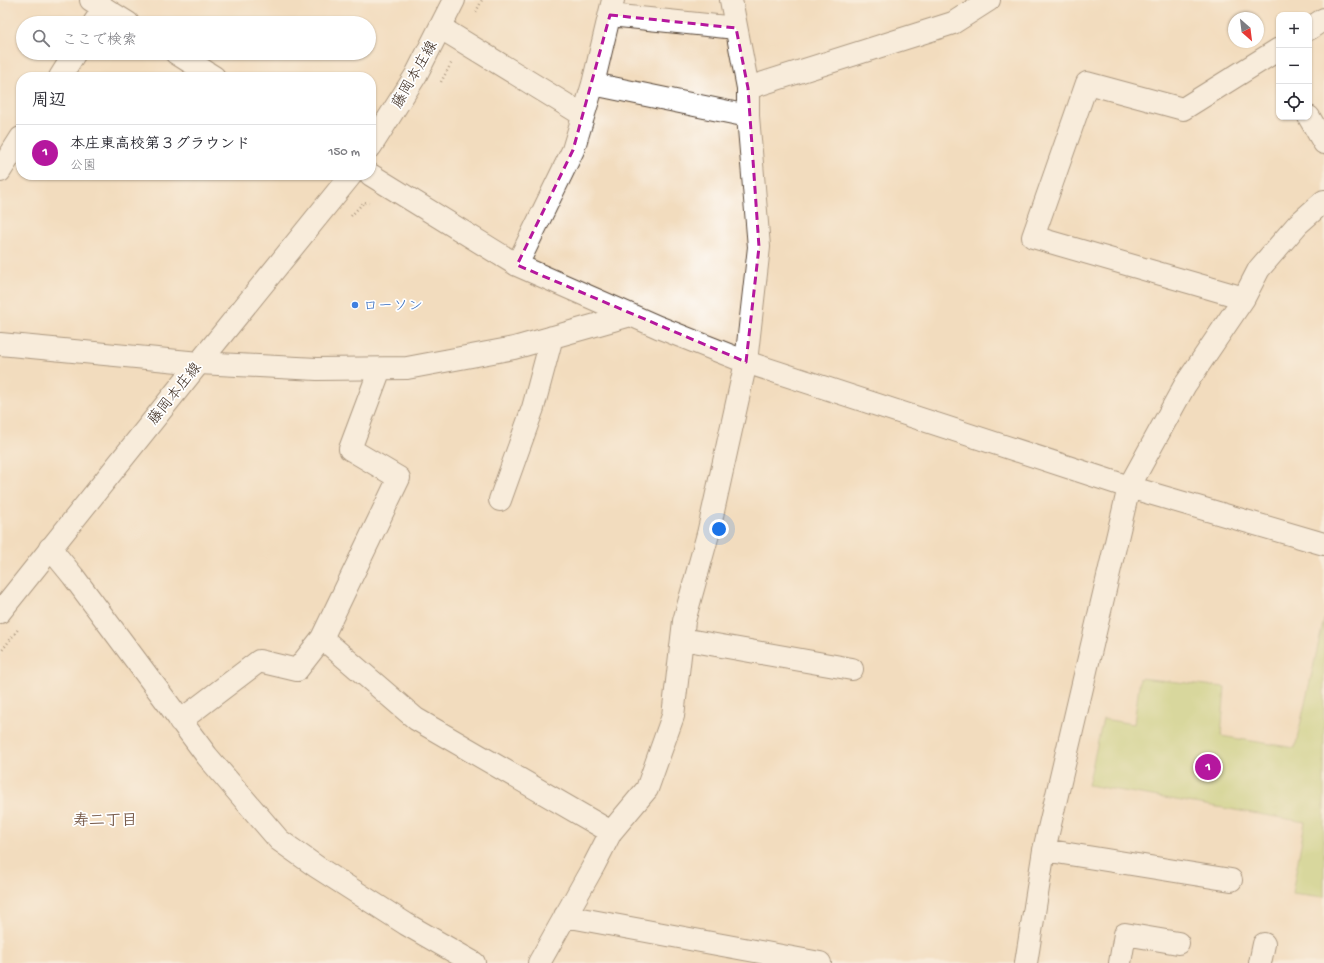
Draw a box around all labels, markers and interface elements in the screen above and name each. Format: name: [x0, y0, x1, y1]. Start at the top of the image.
north arrow: [1228, 12, 1264, 48]
map controls: [1276, 12, 1312, 120]
button: +: [1276, 12, 1312, 48]
search box: [16, 16, 376, 60]
icon: search: [30, 27, 52, 49]
text: ここで検索: [62, 32, 137, 50]
street label: 藤岡本庄線: [388, 38, 442, 112]
button: −: [1276, 48, 1312, 84]
button: locate: [1276, 84, 1312, 120]
text: 周辺: [32, 92, 66, 112]
text: 本庄東高校第３グラウンド: [70, 136, 250, 154]
text: 1: [42, 145, 48, 160]
text: 150 m: [328, 145, 360, 160]
text: 公園: [70, 159, 96, 174]
place label: ローソン: [363, 298, 423, 316]
marker: ローソン: [350, 300, 360, 310]
street label: 藤岡本庄線: [144, 359, 206, 429]
your location: [709, 519, 729, 539]
pin: 1: [1195, 752, 1221, 782]
district label: 寿二丁目: [73, 811, 137, 832]

